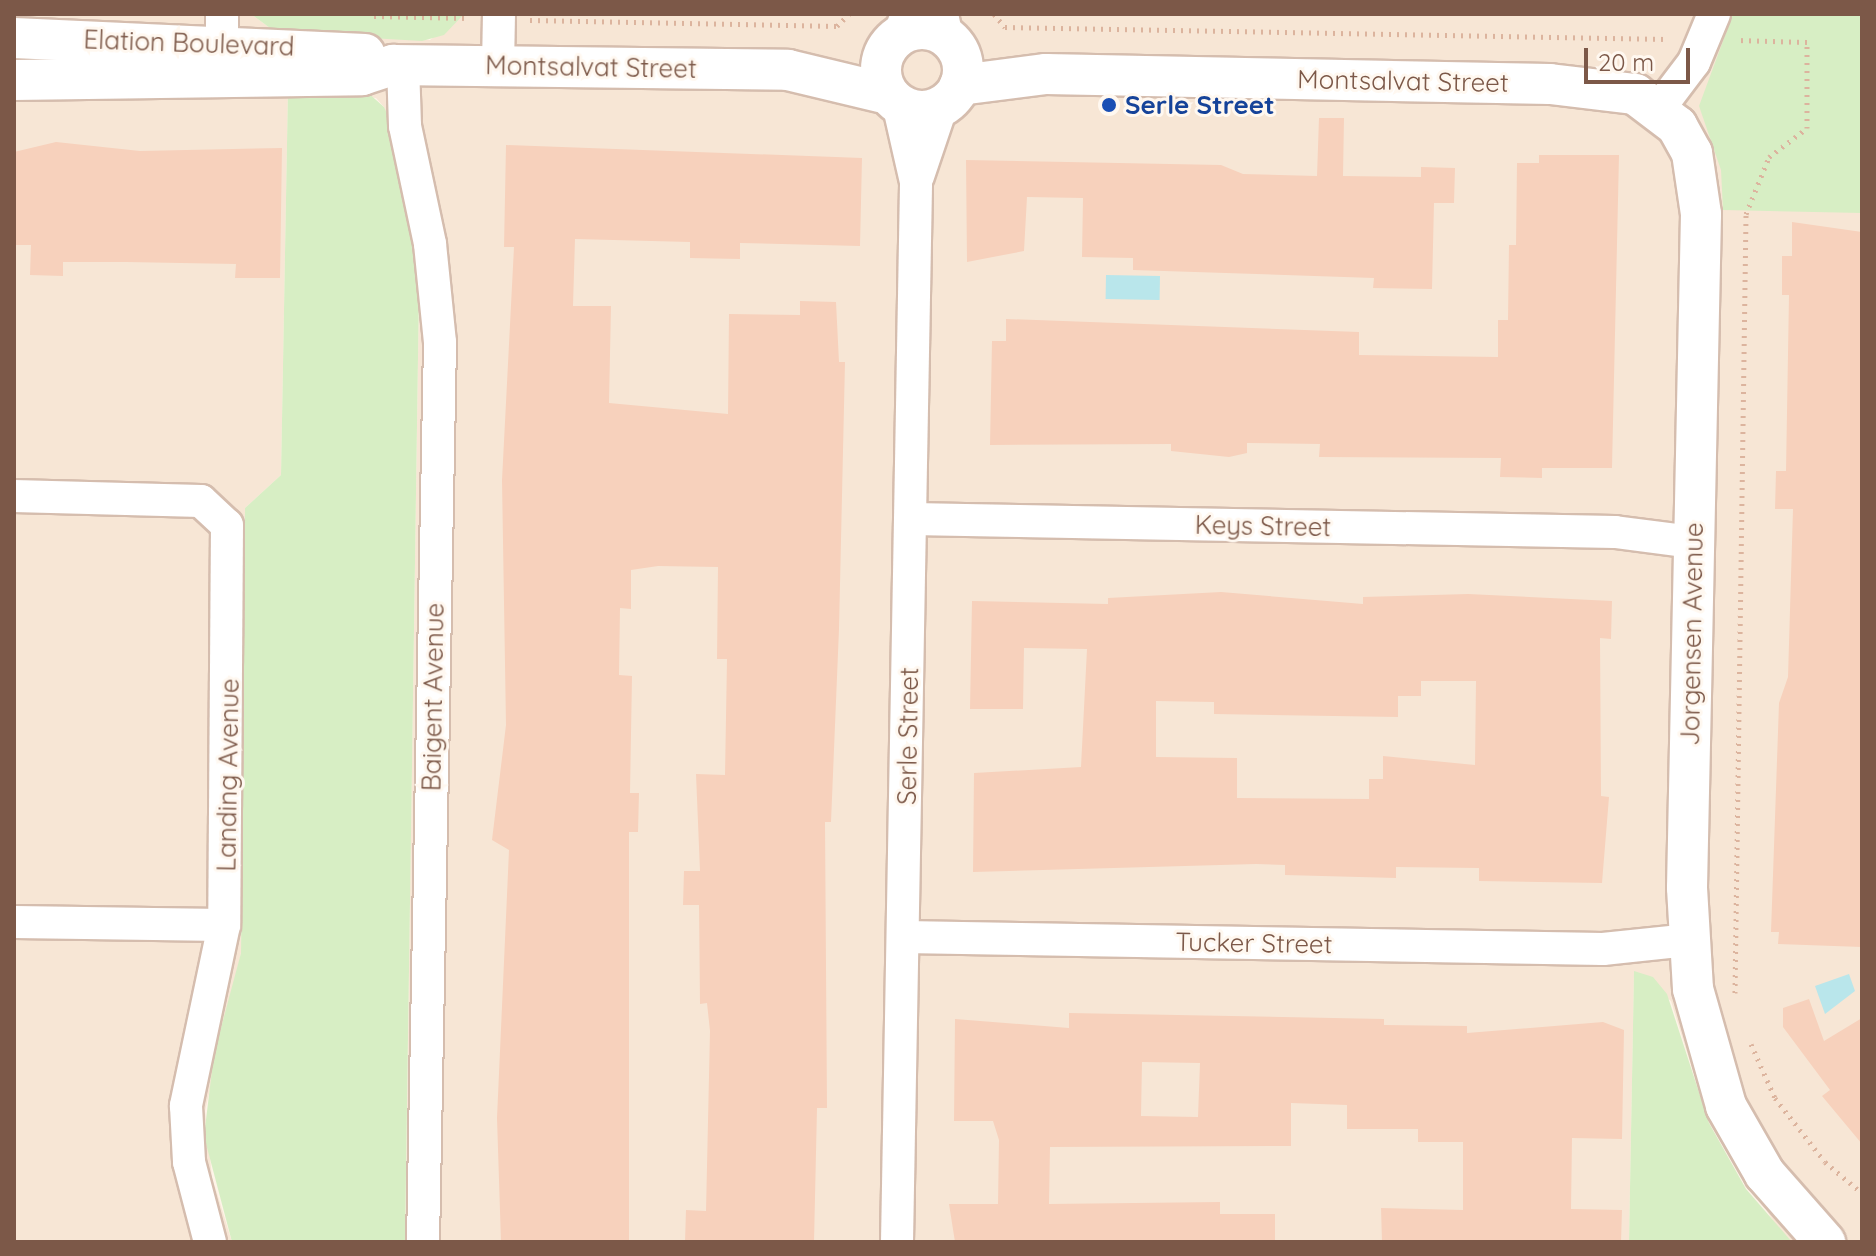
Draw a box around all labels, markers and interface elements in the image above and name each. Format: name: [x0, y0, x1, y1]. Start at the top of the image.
street label: Elation Boulevard: [83, 24, 295, 62]
scale bar: [1588, 32, 1694, 82]
text: 20 m: [1598, 47, 1654, 77]
street label: Montsalvat Street: [485, 50, 697, 84]
street label: Montsalvat Street: [1297, 64, 1509, 98]
place label: Serle Street: [1125, 89, 1275, 121]
marker: Serle Street: [1100, 96, 1118, 114]
street label: Keys Street: [1195, 509, 1331, 543]
street label: Jorgensen Avenue: [1674, 522, 1710, 746]
street label: Baigent Avenue: [416, 602, 450, 792]
street label: Serle Street: [891, 667, 925, 805]
street label: Landing Avenue: [211, 678, 245, 872]
street label: Tucker Street: [1175, 926, 1333, 960]

